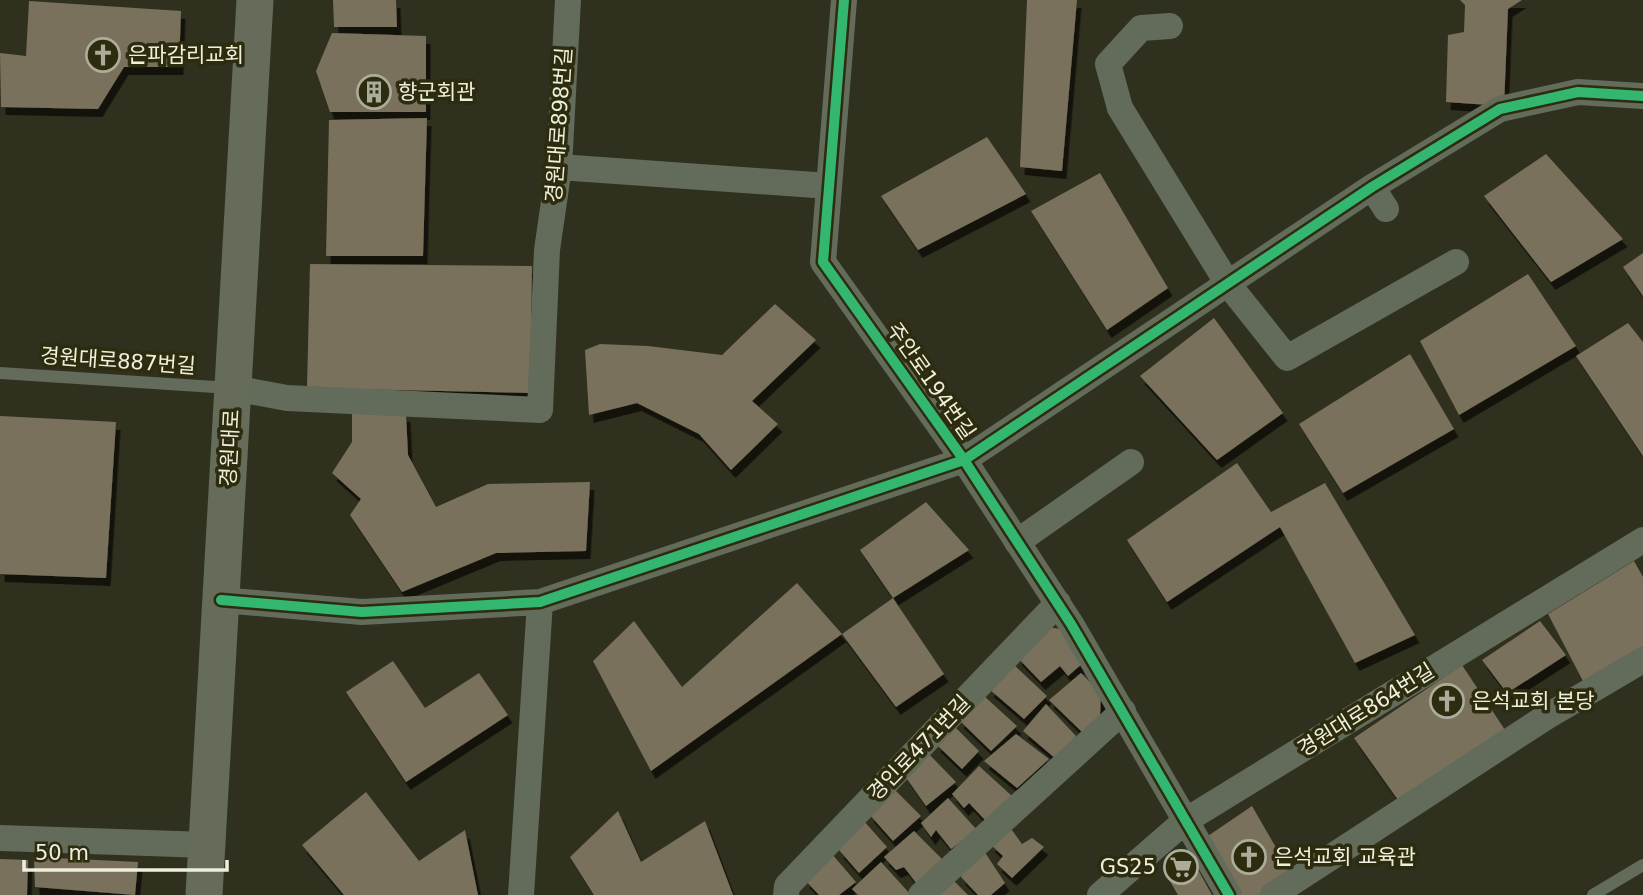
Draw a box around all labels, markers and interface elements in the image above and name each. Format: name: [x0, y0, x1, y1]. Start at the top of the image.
church icon: 은파감리교회: [84, 36, 122, 74]
place label: 은파감리교회: [128, 43, 244, 67]
street label: 경원대로898번길: [542, 46, 576, 204]
building icon: 향군회관: [355, 73, 393, 111]
place label: 향군회관: [398, 80, 475, 104]
street label: 주안로194번길: [882, 318, 980, 444]
street label: 경원대로887번길: [39, 344, 197, 378]
street label: 경원대로: [216, 409, 244, 487]
street label: 경원대로864번길: [1293, 658, 1439, 762]
church icon: 은석교회 본당: [1428, 682, 1466, 720]
place label: 은석교회 본당: [1472, 689, 1595, 713]
street label: 경인로471번길: [863, 691, 975, 805]
scale bar: [24, 828, 228, 872]
church icon: 은석교회 교육관: [1230, 838, 1268, 876]
text: 50 m: [35, 841, 89, 865]
place label: 은석교회 교육관: [1274, 845, 1416, 869]
supermarket icon: GS25: [1162, 848, 1200, 886]
place label: GS25: [1100, 855, 1156, 879]

